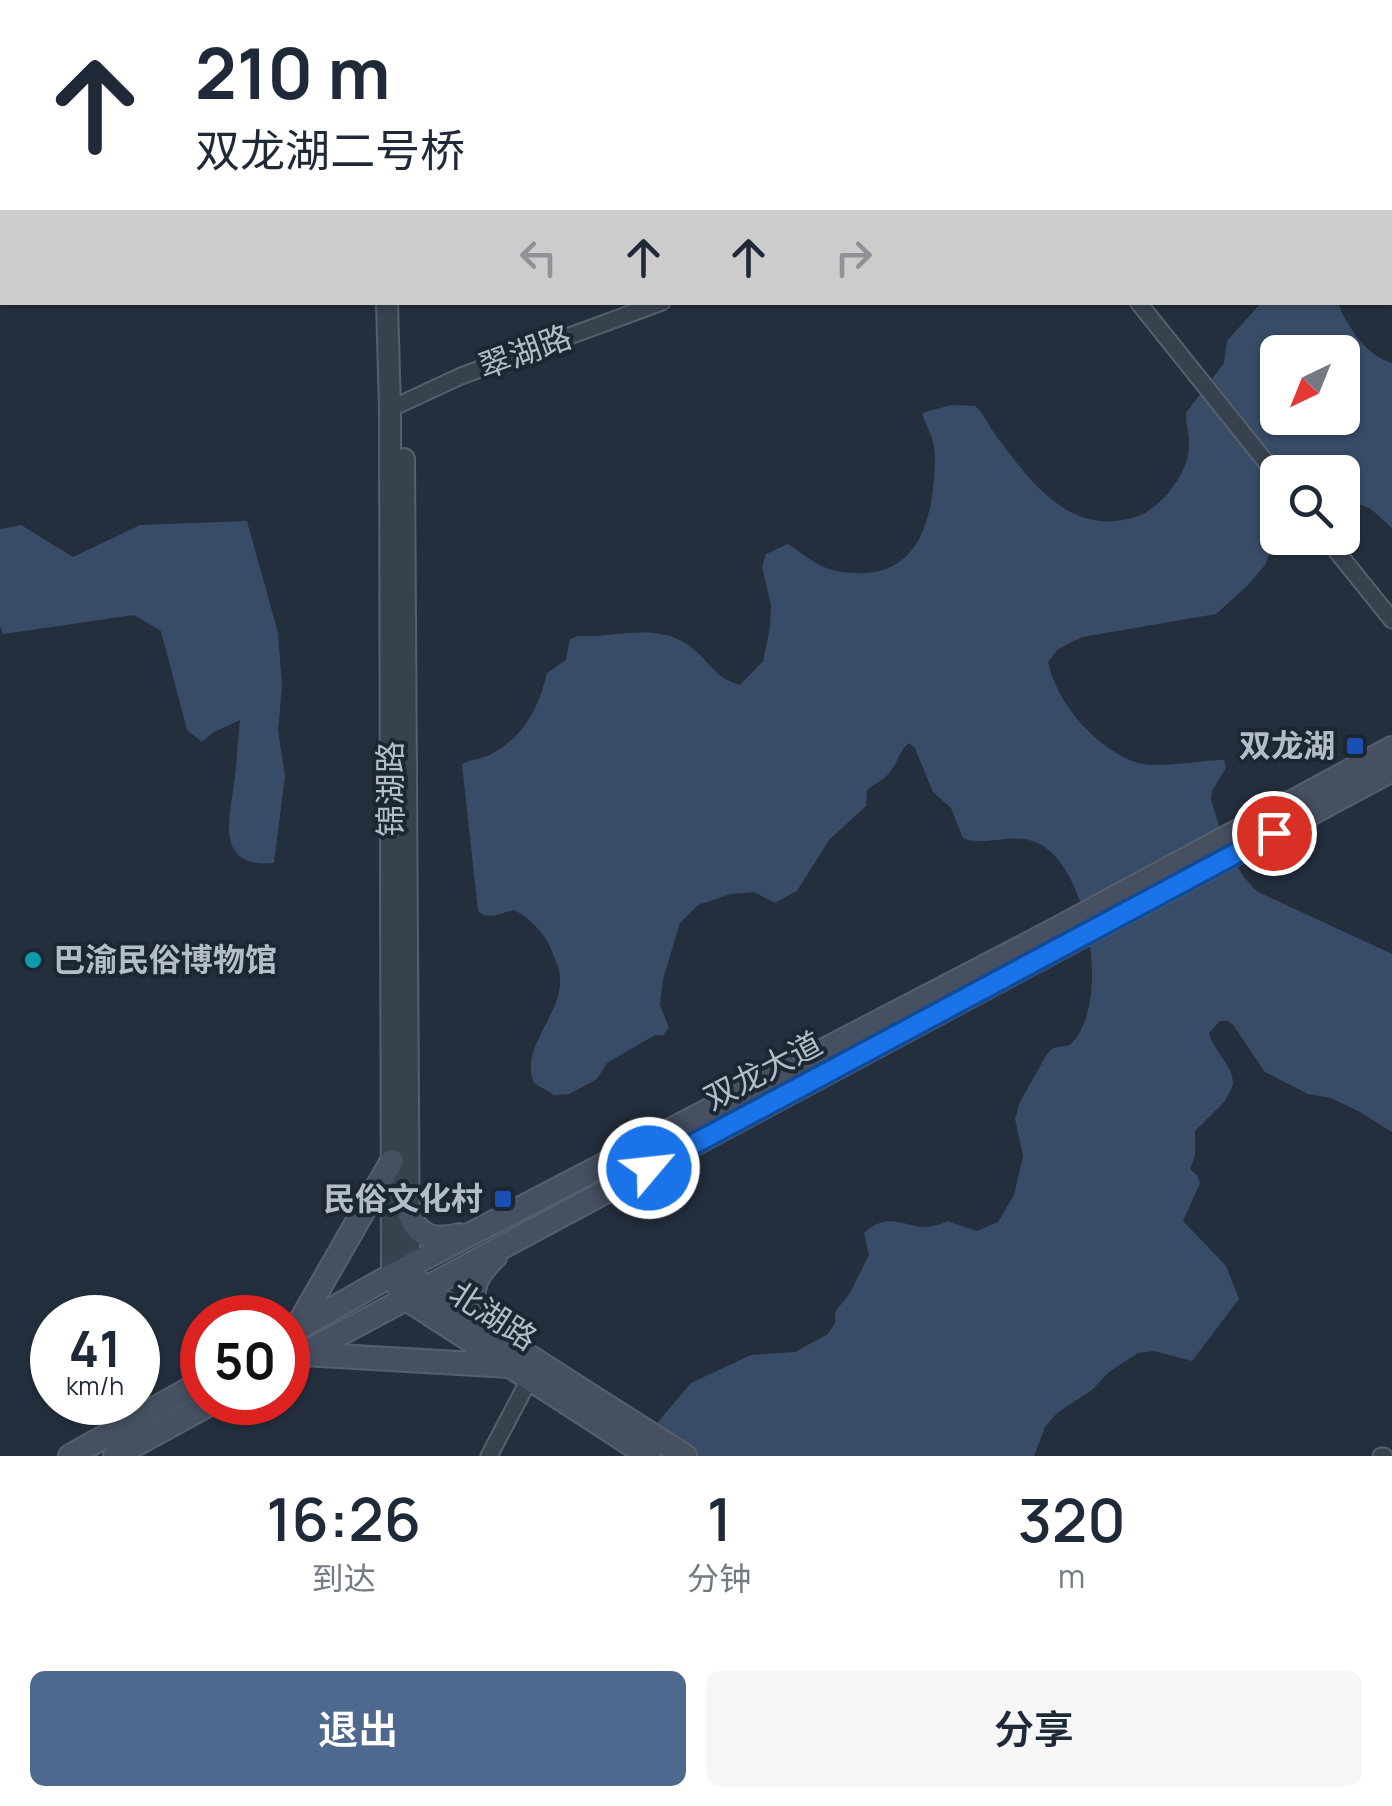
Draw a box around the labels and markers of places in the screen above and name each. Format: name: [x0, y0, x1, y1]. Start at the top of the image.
place label: 双龙湖: [1239, 723, 1335, 767]
marker: 双龙湖: [1344, 735, 1366, 757]
pin: [1232, 791, 1317, 876]
place label: 巴渝民俗博物馆: [53, 937, 277, 981]
marker: 巴渝民俗博物馆: [22, 949, 44, 971]
place label: 民俗文化村: [323, 1176, 483, 1220]
marker: 民俗文化村: [492, 1188, 514, 1210]

